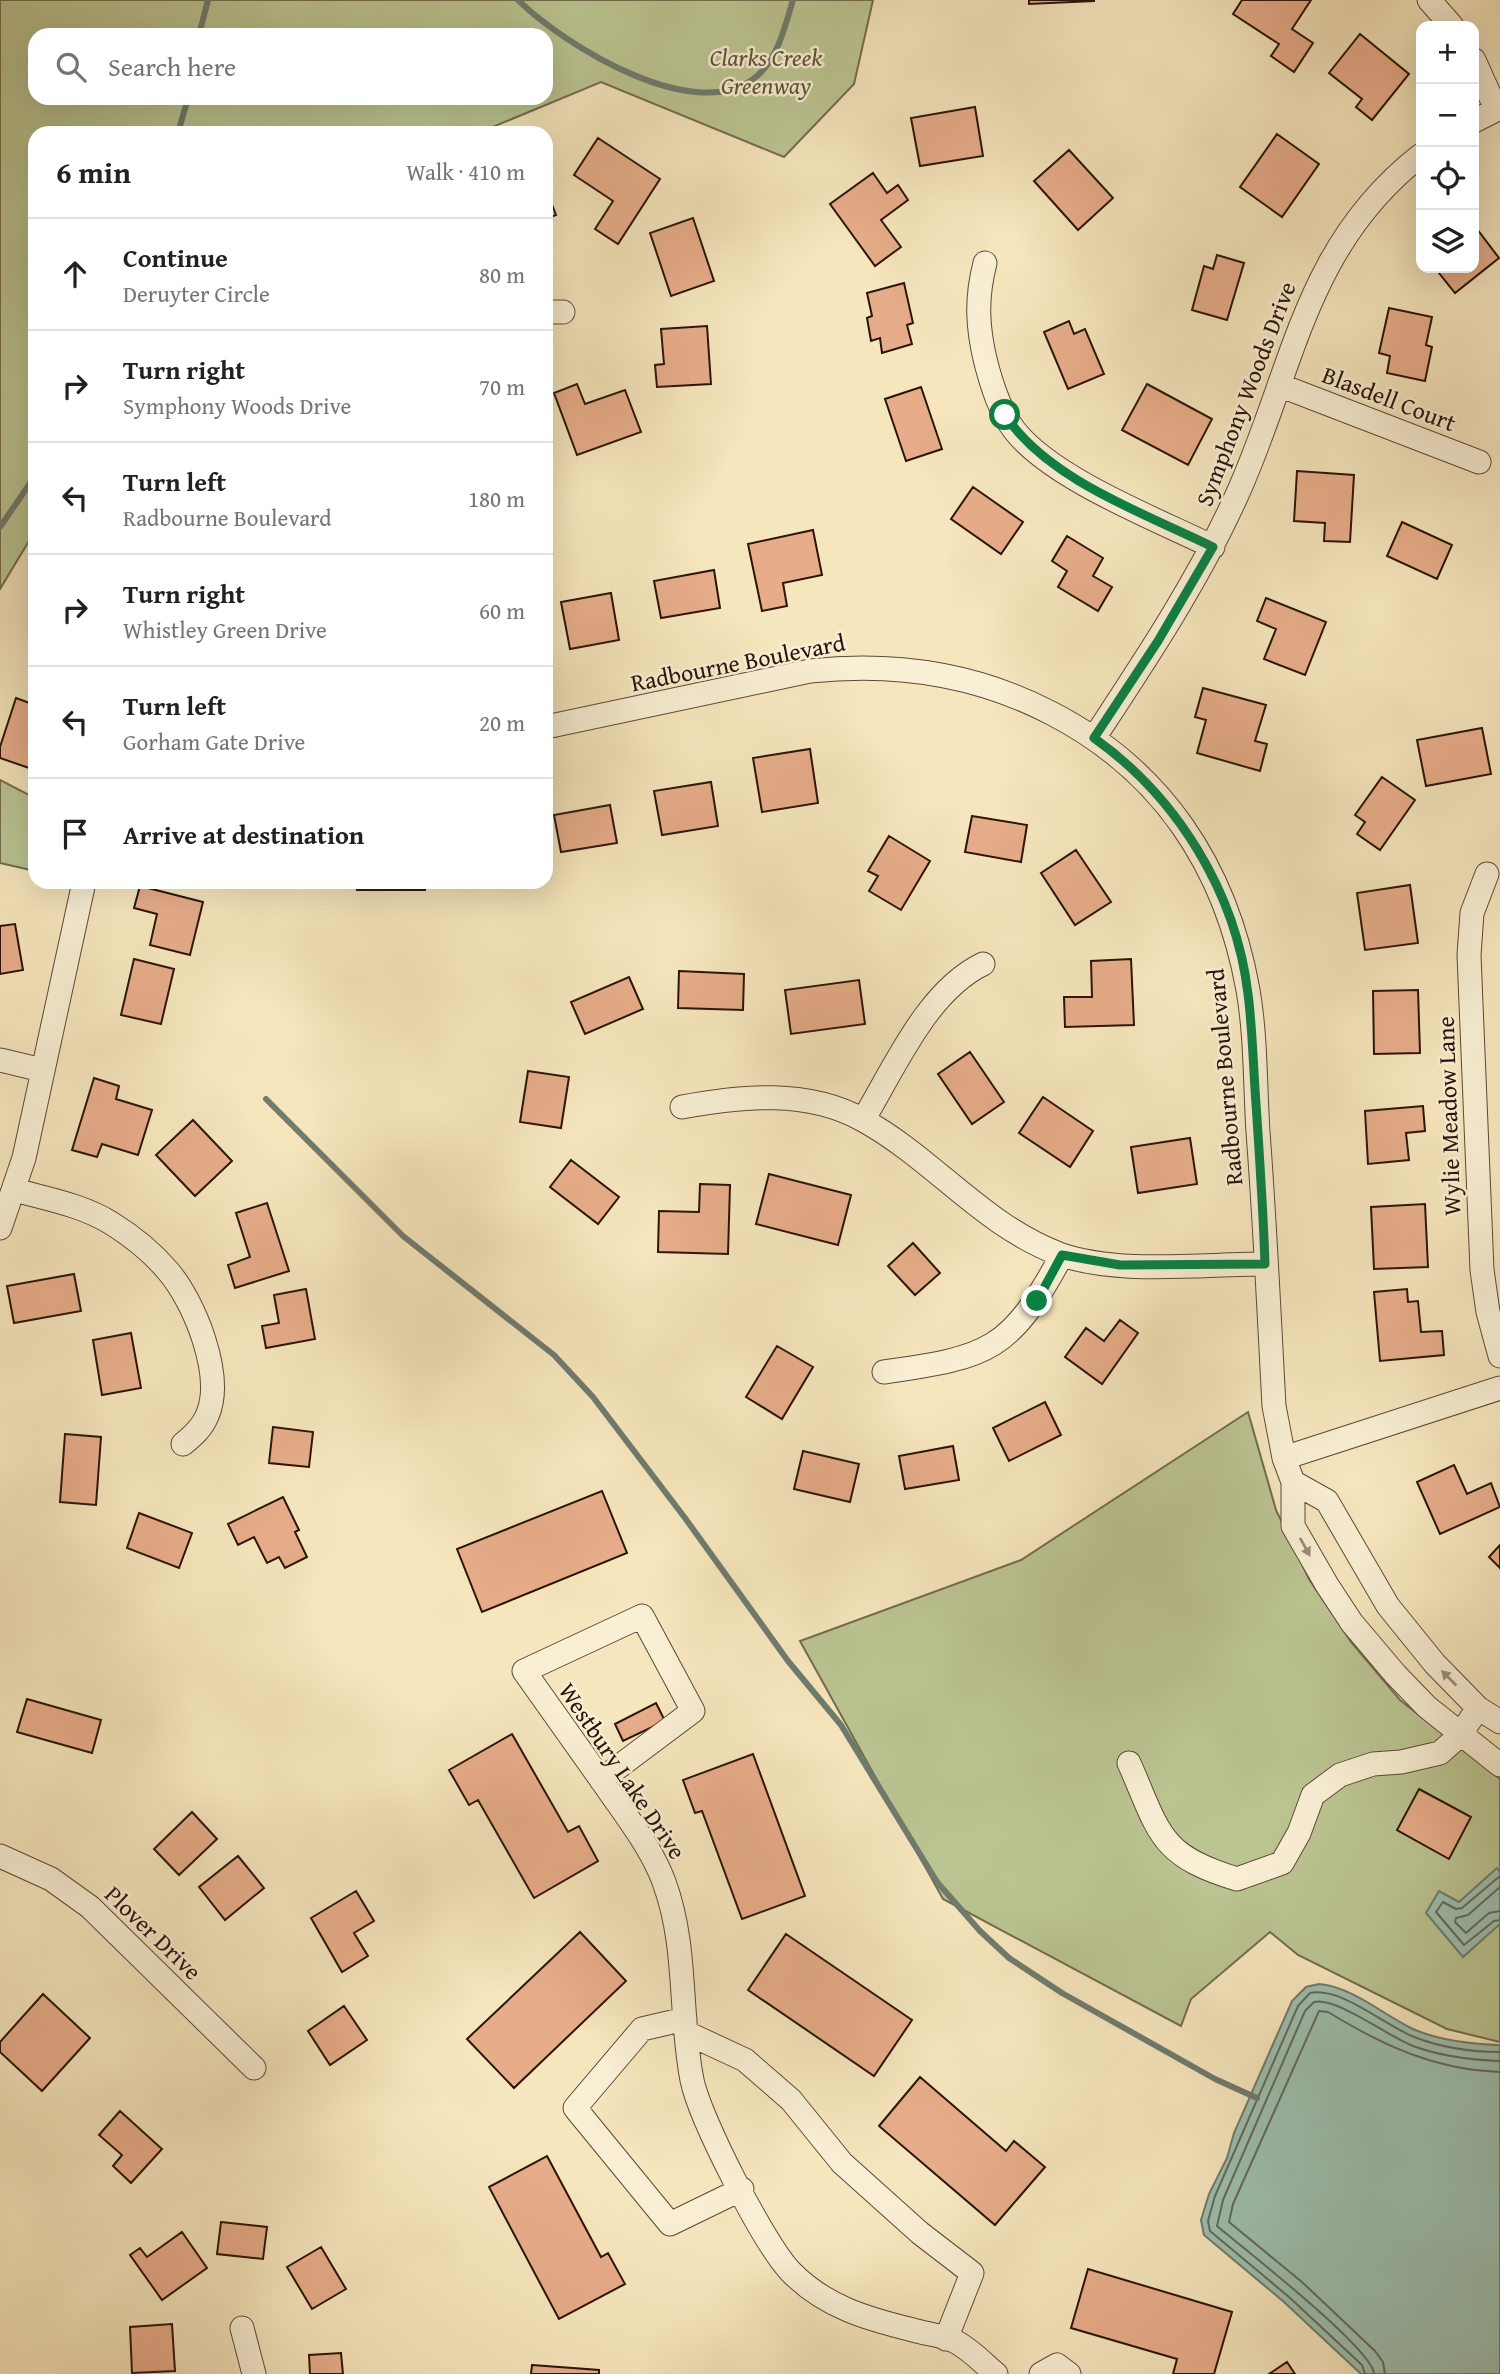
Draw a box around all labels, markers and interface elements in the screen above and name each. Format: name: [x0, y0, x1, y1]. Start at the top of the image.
map controls: [1416, 21, 1479, 273]
button: +: [1416, 21, 1479, 84]
search box: [28, 28, 553, 105]
park label: Clarks Creek Greenway: [710, 40, 822, 103]
text: Search here: [108, 47, 236, 86]
icon: search: [52, 48, 90, 86]
button: −: [1416, 84, 1479, 147]
button: locate: [1416, 147, 1479, 210]
text: 6 min: [56, 150, 131, 194]
text: Walk · 410 m: [406, 155, 525, 188]
button: layers: [1416, 210, 1479, 273]
text: Continue: [123, 238, 228, 277]
icon: ahead: [56, 255, 94, 293]
text: 80 m: [479, 258, 525, 291]
street label: Symphony Woods Drive: [1187, 276, 1305, 511]
text: Deruyter Circle: [123, 277, 270, 310]
text: Turn right: [123, 350, 245, 389]
street label: Blasdell Court: [1317, 357, 1462, 440]
icon: right: [56, 367, 94, 405]
text: 70 m: [479, 370, 525, 403]
text: Symphony Woods Drive: [123, 389, 351, 422]
route start: [989, 399, 1020, 430]
text: Turn left: [123, 462, 226, 501]
icon: left: [56, 479, 94, 517]
text: 180 m: [468, 482, 525, 515]
text: Radbourne Boulevard: [123, 501, 332, 534]
text: Turn right: [123, 574, 245, 613]
icon: right: [56, 591, 94, 629]
text: 60 m: [479, 594, 525, 627]
text: Whistley Green Drive: [123, 613, 327, 646]
street label: Radbourne Boulevard: [628, 625, 848, 700]
text: Turn left: [123, 686, 226, 725]
icon: left: [56, 703, 94, 741]
text: 20 m: [479, 706, 525, 739]
text: Gorham Gate Drive: [123, 725, 305, 758]
icon: arrive: [56, 815, 94, 853]
text: Arrive at destination: [123, 815, 364, 854]
street label: Radbourne Boulevard: [1198, 967, 1251, 1187]
street label: Wylie Meadow Lane: [1428, 1016, 1469, 1216]
route end: [1021, 1285, 1052, 1316]
one-way arrow: [1299, 1537, 1311, 1557]
one-way arrow: [1441, 1670, 1457, 1687]
street label: Westbury Lake Drive: [550, 1675, 695, 1866]
street label: Plover Drive: [97, 1877, 210, 1988]

